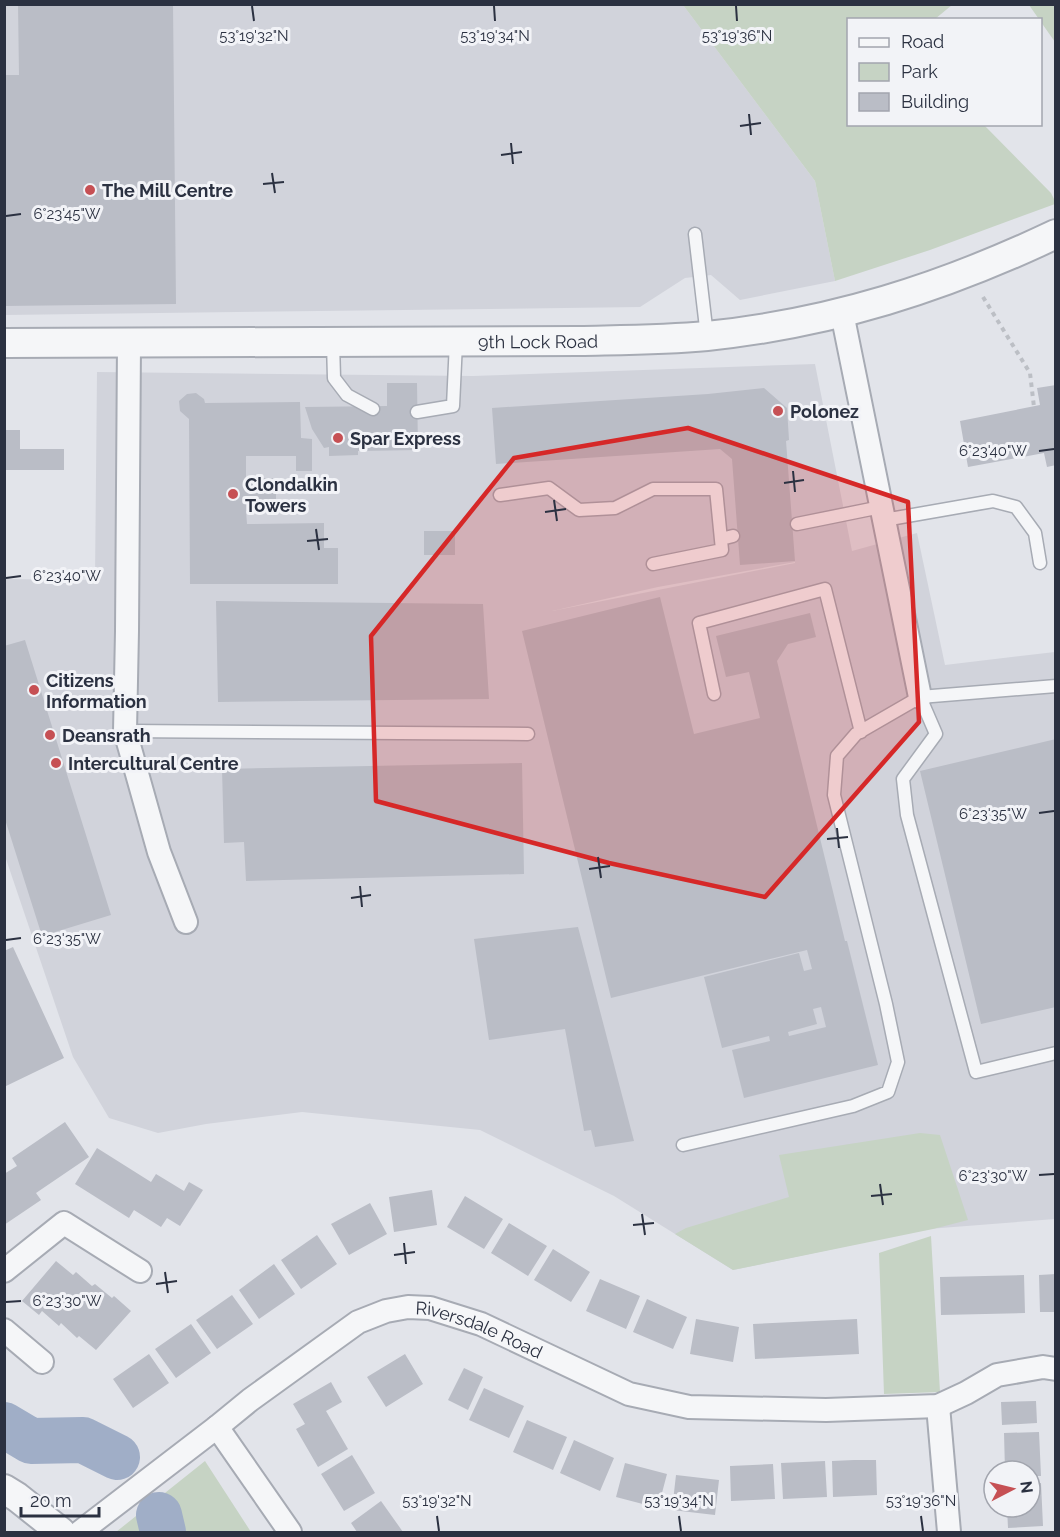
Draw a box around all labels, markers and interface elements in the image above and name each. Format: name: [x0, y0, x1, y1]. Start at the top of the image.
legend: [847, 18, 1042, 126]
text: 53°19'32"N: [219, 27, 289, 45]
text: 53°19'34"N: [460, 27, 530, 45]
text: 53°19'36"N: [702, 27, 772, 45]
text: Road: [901, 31, 944, 52]
text: Park: [901, 61, 938, 82]
text: Building: [901, 91, 969, 112]
place label: The Mill Centre: [102, 180, 233, 201]
marker: The Mill Centre: [83, 183, 97, 197]
text: 6°23'45"W: [34, 205, 101, 223]
street label: 9th Lock Road: [478, 330, 598, 352]
place label: Polonez: [790, 401, 859, 422]
marker: Polonez: [771, 404, 785, 418]
place label: Spar Express: [350, 428, 461, 449]
marker: Spar Express: [331, 431, 345, 445]
text: 6°23'40"W: [959, 442, 1027, 460]
place label: Clondalkin Towers: [245, 474, 338, 516]
marker: Clondalkin Towers: [226, 487, 240, 501]
text: 6°23'40"W: [33, 567, 101, 585]
place label: Citizens Information: [46, 670, 147, 712]
marker: Citizens Information: [27, 683, 41, 697]
place label: Deansrath: [62, 725, 151, 746]
marker: Deansrath: [43, 728, 57, 742]
place label: Intercultural Centre: [68, 753, 239, 774]
marker: Intercultural Centre: [49, 756, 63, 770]
text: 6°23'35"W: [959, 805, 1027, 823]
text: 6°23'35"W: [33, 930, 101, 948]
text: 6°23'30"W: [959, 1167, 1028, 1185]
text: 6°23'30"W: [33, 1292, 102, 1310]
street label: Riversdale Road: [415, 1297, 546, 1362]
north arrow: [982, 1459, 1042, 1519]
scale bar: [21, 1480, 99, 1518]
text: N: [1016, 1480, 1037, 1494]
text: 20 m: [30, 1490, 72, 1511]
text: 53°19'32"N: [402, 1492, 472, 1510]
text: 53°19'34"N: [644, 1492, 714, 1510]
text: 53°19'36"N: [886, 1492, 956, 1510]

